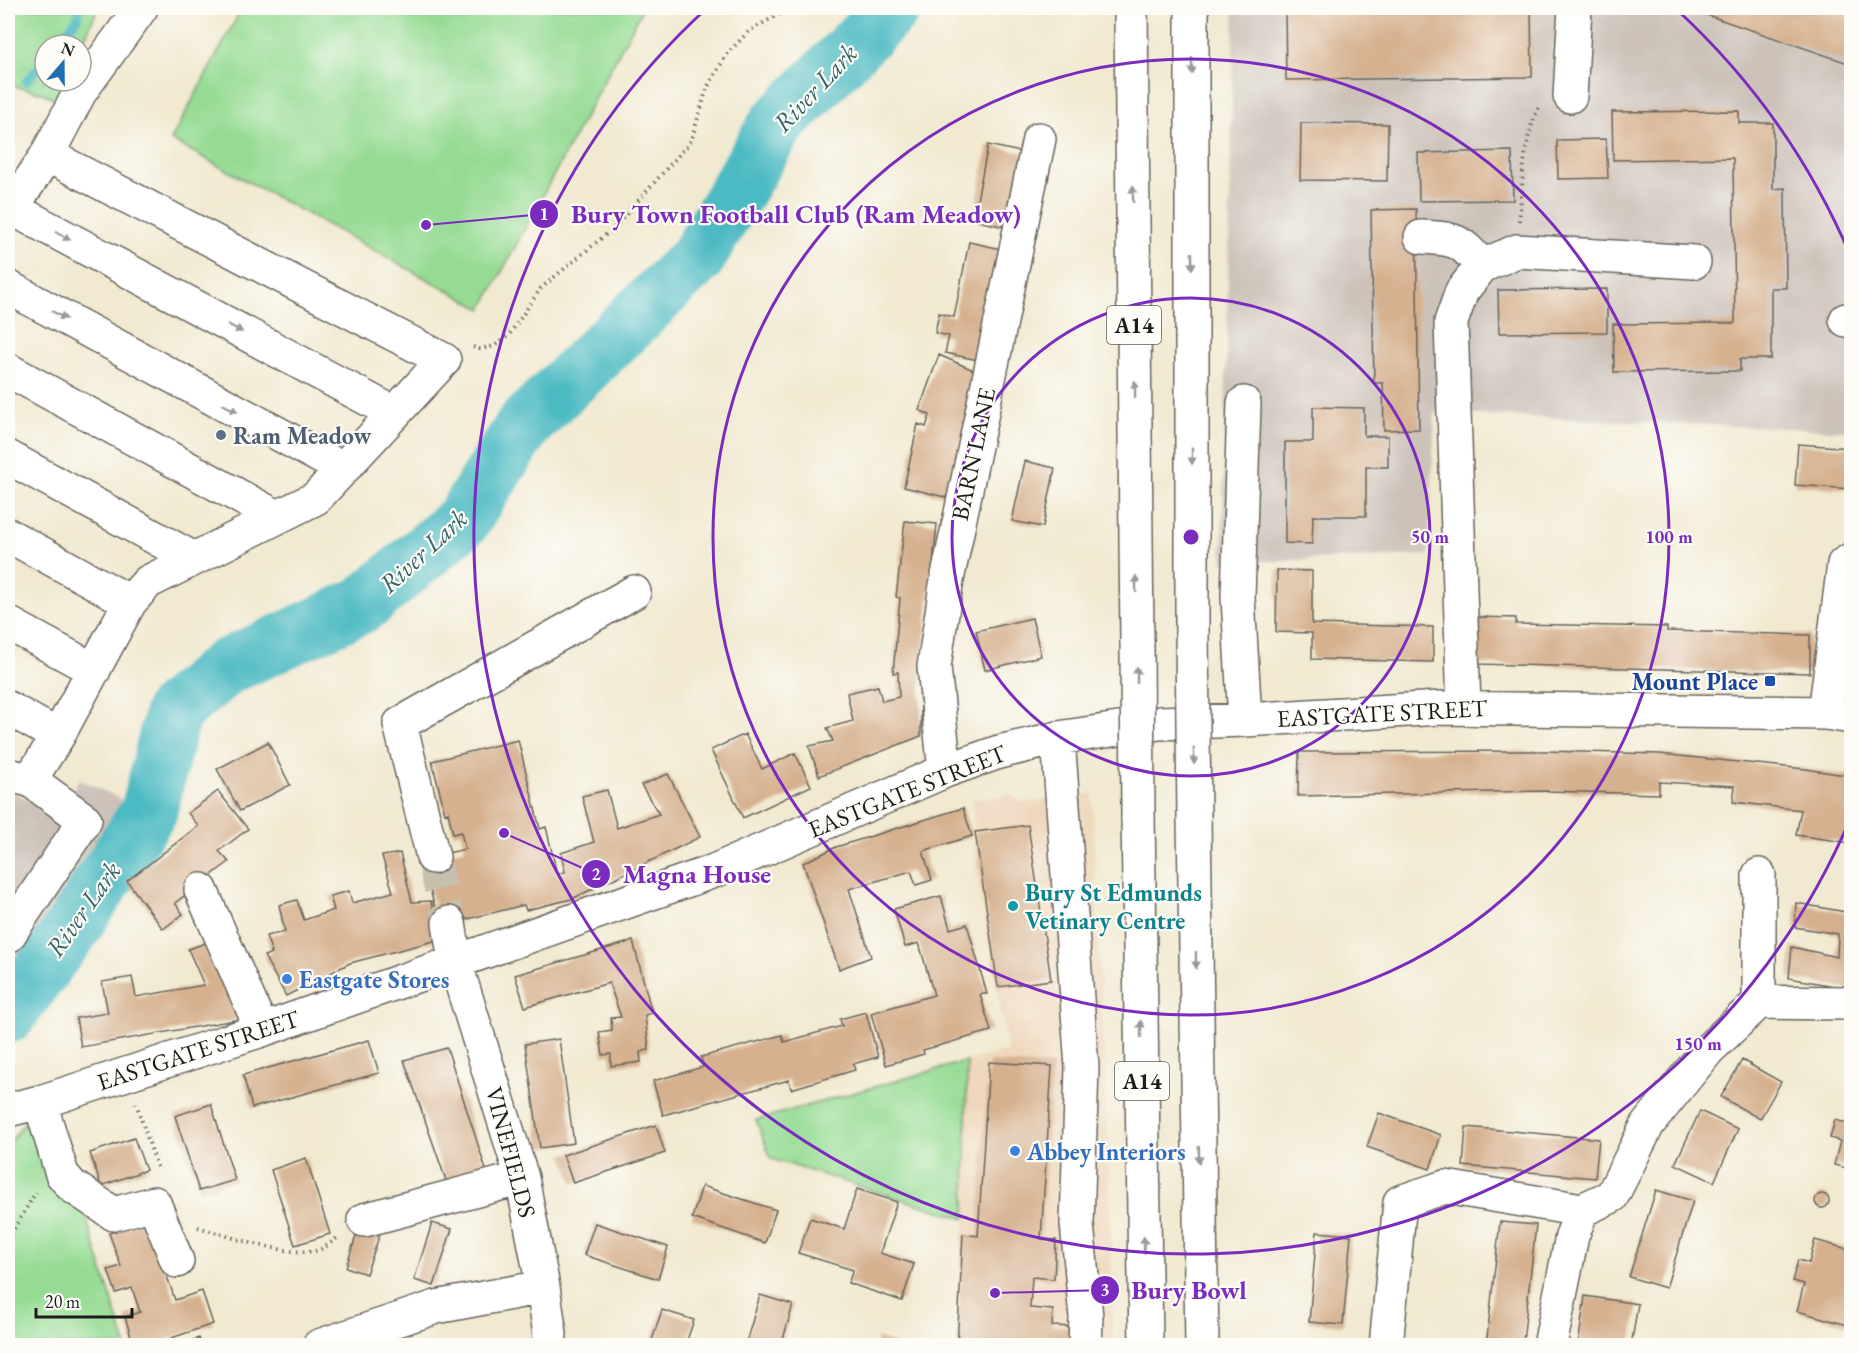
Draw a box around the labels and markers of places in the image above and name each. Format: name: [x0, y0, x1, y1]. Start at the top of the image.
callout: Bury Town Football Club (Ram Meadow): [529, 192, 1033, 236]
place label: Ram Meadow: [233, 420, 372, 451]
marker: Ram Meadow: [214, 428, 228, 442]
centre of rings: [1181, 527, 1201, 547]
place label: Mount Place: [1632, 666, 1758, 697]
marker: Mount Place: [1763, 674, 1777, 688]
callout: Magna House: [581, 852, 783, 896]
place label: Bury St Edmunds Vetinary Centre: [1025, 877, 1202, 937]
marker: Bury St Edmunds Vetinary Centre: [1006, 899, 1020, 913]
place label: Eastgate Stores: [299, 964, 449, 996]
marker: Eastgate Stores: [280, 972, 294, 986]
place label: Abbey Interiors: [1026, 1136, 1186, 1168]
marker: Abbey Interiors: [1008, 1144, 1022, 1158]
callout: Bury Bowl: [1090, 1268, 1259, 1312]

